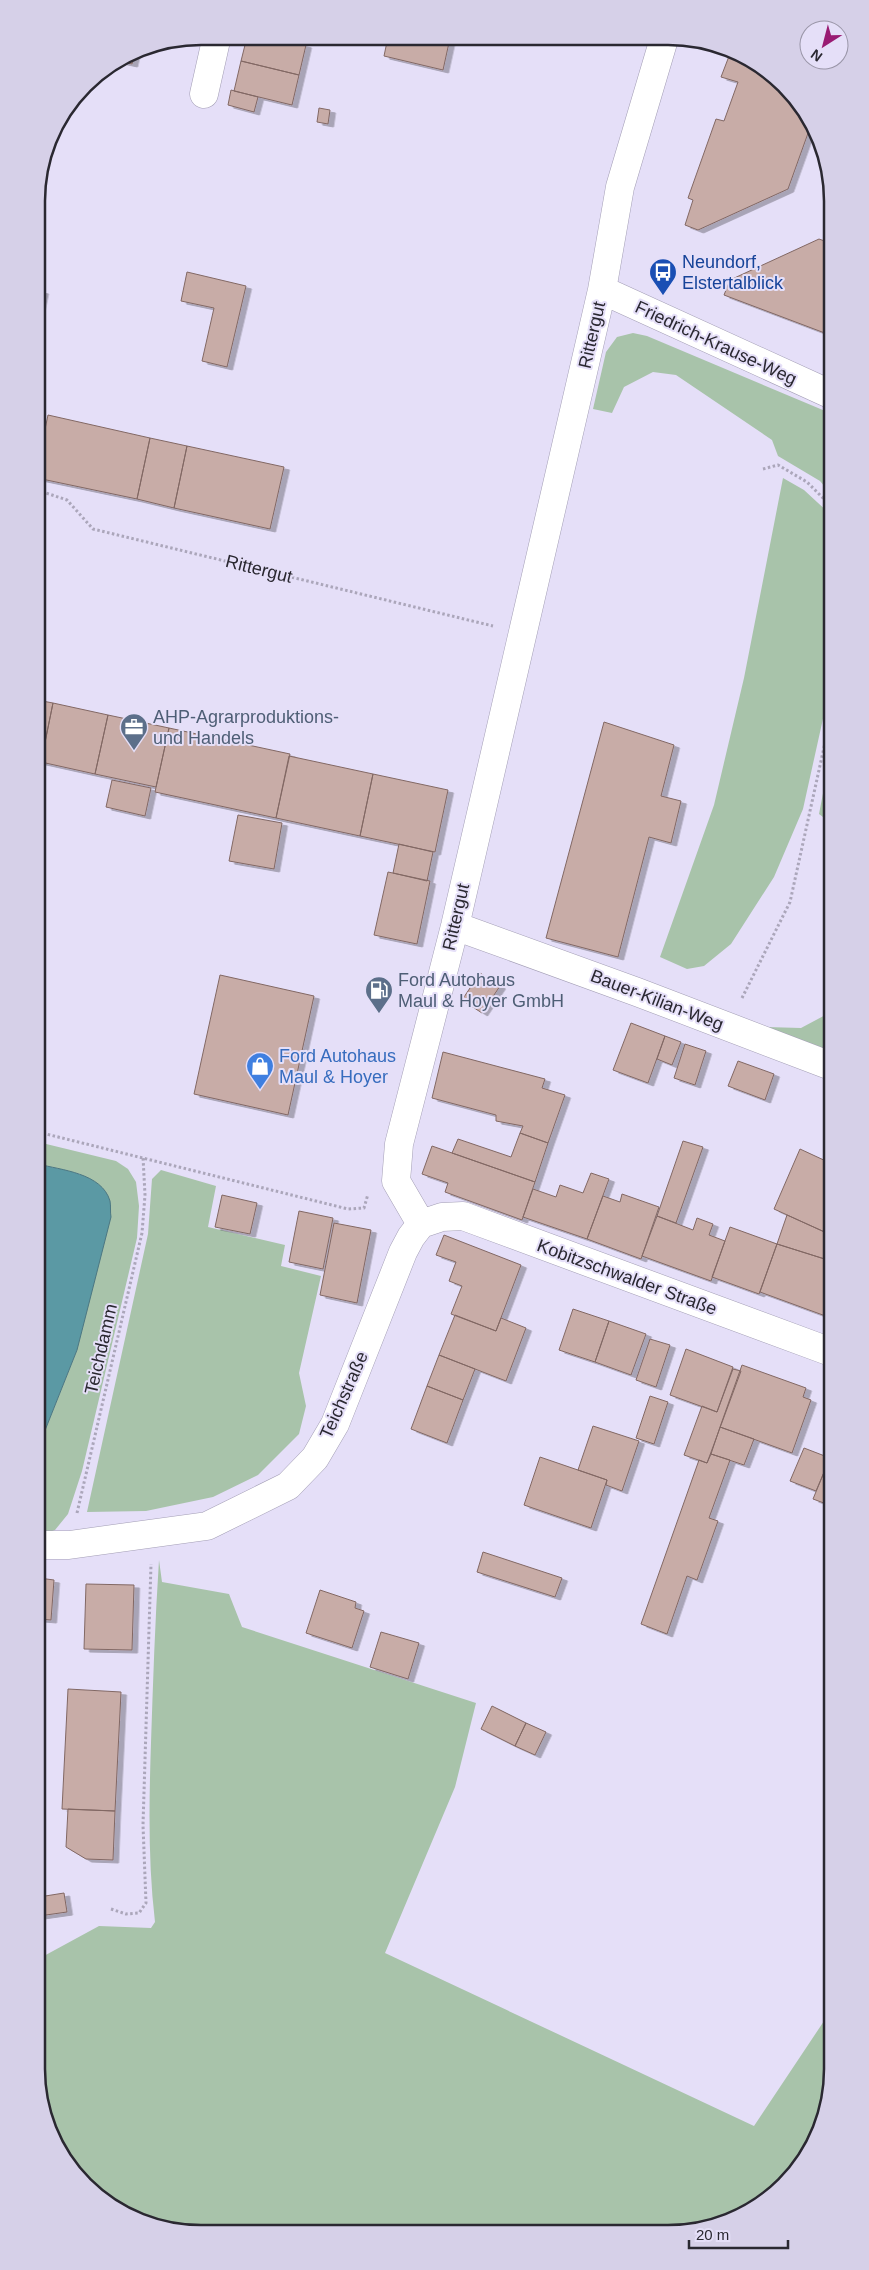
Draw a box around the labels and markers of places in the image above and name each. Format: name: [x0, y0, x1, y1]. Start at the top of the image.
place label: Neundorf, Elstertalblick: [682, 252, 784, 293]
bus stop icon: Neundorf, Elstertalblick: [648, 257, 678, 296]
place label: AHP-Agrarproduktions- und Handels: [153, 707, 339, 748]
office icon: AHP-Agrarproduktions- und Handels: [119, 712, 149, 751]
place label: Ford Autohaus Maul & Hoyer GmbH: [398, 970, 564, 1011]
fuel station icon: Ford Autohaus Maul & Hoyer GmbH: [364, 975, 394, 1014]
place label: Ford Autohaus Maul & Hoyer: [279, 1046, 396, 1087]
shop icon: Ford Autohaus Maul & Hoyer: [245, 1051, 275, 1090]

